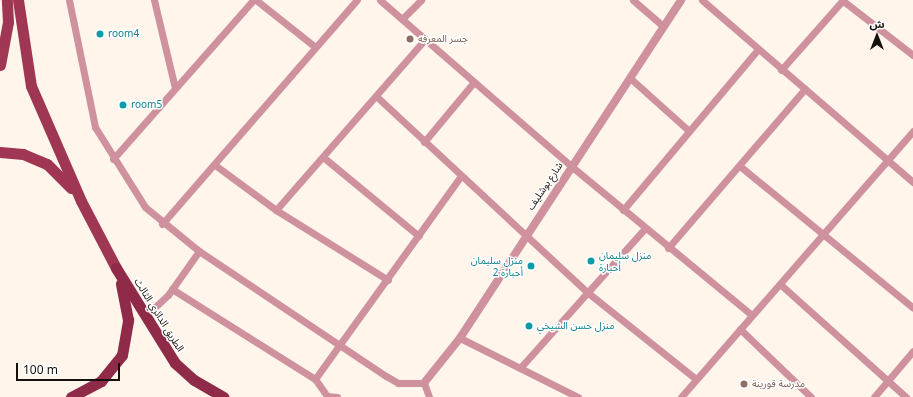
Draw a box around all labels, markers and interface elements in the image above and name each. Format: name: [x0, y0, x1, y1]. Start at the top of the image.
north arrow: [857, 16, 897, 56]
text: ش: [869, 16, 885, 31]
place label: room4: [108, 28, 139, 40]
marker: room4: [95, 29, 105, 39]
place label: جسر المعرفه: [418, 33, 468, 45]
marker: جسر المعرفه: [405, 34, 415, 44]
place label: room5: [131, 99, 162, 111]
marker: room5: [118, 100, 128, 110]
street label: شارع بوشليف: [525, 160, 565, 212]
place label: منزل سليمان أحبارة: [599, 249, 651, 272]
place label: منزل سليمان أحبارة 2: [471, 254, 523, 278]
marker: منزل سليمان أحبارة: [586, 256, 596, 266]
marker: منزل سليمان أحبارة 2: [526, 261, 536, 271]
street label: الطريق الدائري الثالث: [132, 276, 186, 354]
place label: منزل حسن الشيخي: [537, 320, 614, 332]
marker: منزل حسن الشيخي: [524, 321, 534, 331]
scale bar: [18, 355, 122, 381]
text: 100 m: [23, 361, 58, 378]
place label: مدرسة قورينة: [752, 378, 805, 390]
marker: مدرسة قورينة: [739, 379, 749, 389]

